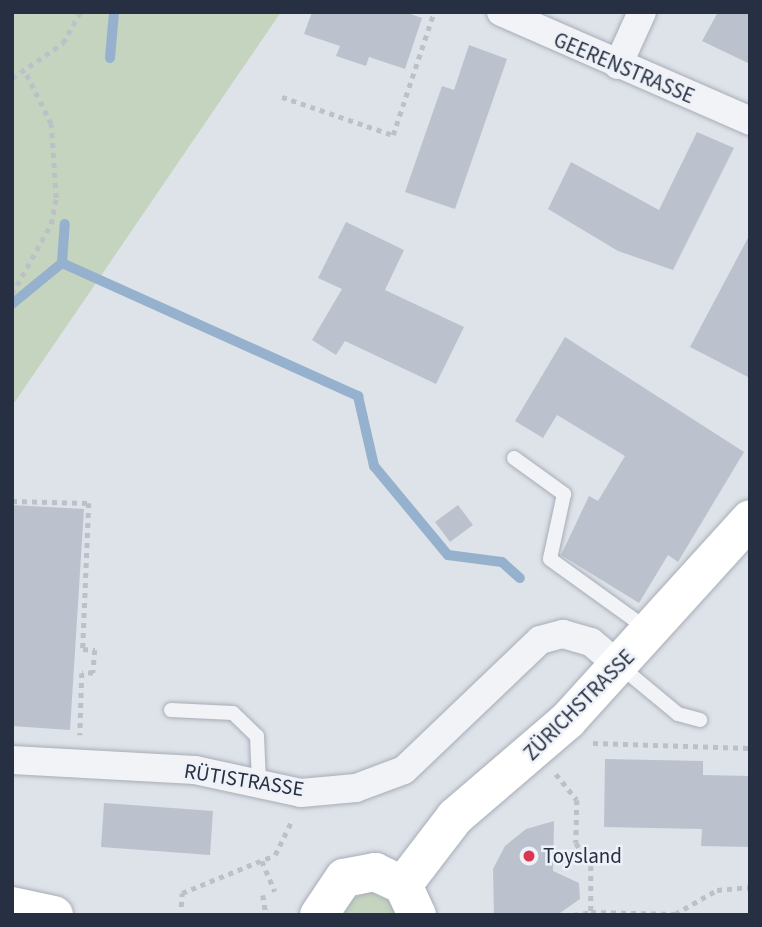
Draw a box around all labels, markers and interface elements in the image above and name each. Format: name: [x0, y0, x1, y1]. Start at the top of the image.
street label: GEERENSTRASSE: [550, 27, 698, 109]
street label: ZÜRICHSTRASSE: [518, 644, 640, 766]
street label: RÜTISTRASSE: [182, 758, 306, 802]
place label: Toysland: [543, 843, 622, 869]
marker: Toysland: [521, 848, 537, 864]

